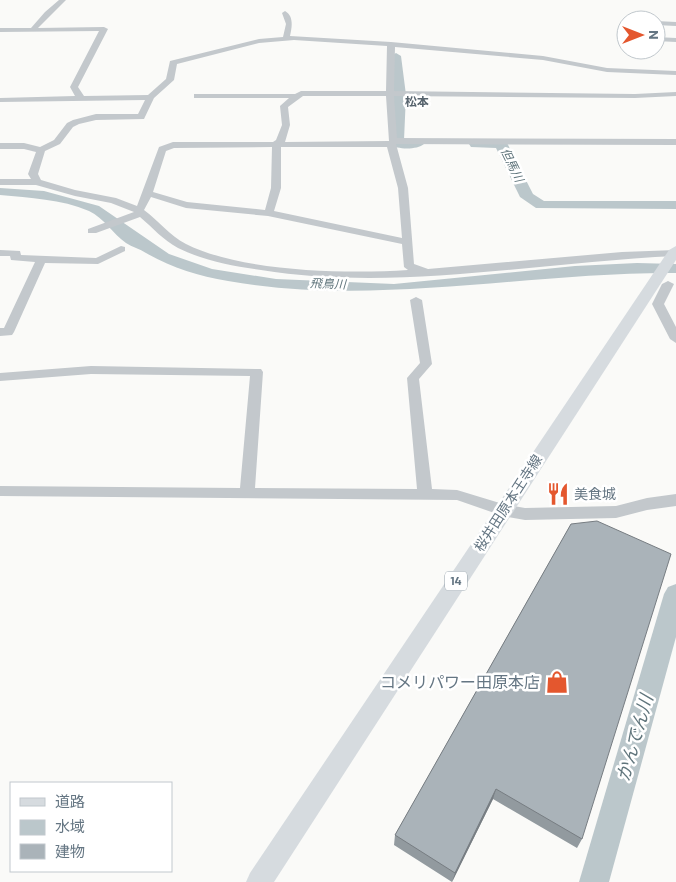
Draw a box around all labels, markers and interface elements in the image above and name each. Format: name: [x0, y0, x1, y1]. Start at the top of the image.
north arrow: [616, 10, 666, 60]
text: N: [646, 30, 663, 40]
district label: 松本: [405, 94, 429, 108]
water label: 但馬川: [499, 145, 528, 186]
water label: 飛鳥川: [310, 275, 348, 291]
street label: 桜井田原本王寺線: [470, 451, 545, 554]
restaurant icon: 美食城: [545, 481, 571, 507]
place label: 美食城: [574, 485, 616, 502]
road number: 14: [445, 572, 467, 590]
shop icon: コメリパワー田原本店: [544, 669, 570, 695]
place label: コメリパワー田原本店: [380, 672, 540, 691]
water label: かんでん川: [611, 690, 657, 784]
legend: [10, 782, 172, 872]
text: 道路: [55, 792, 85, 810]
text: 水域: [55, 817, 85, 835]
text: 建物: [55, 842, 85, 860]

